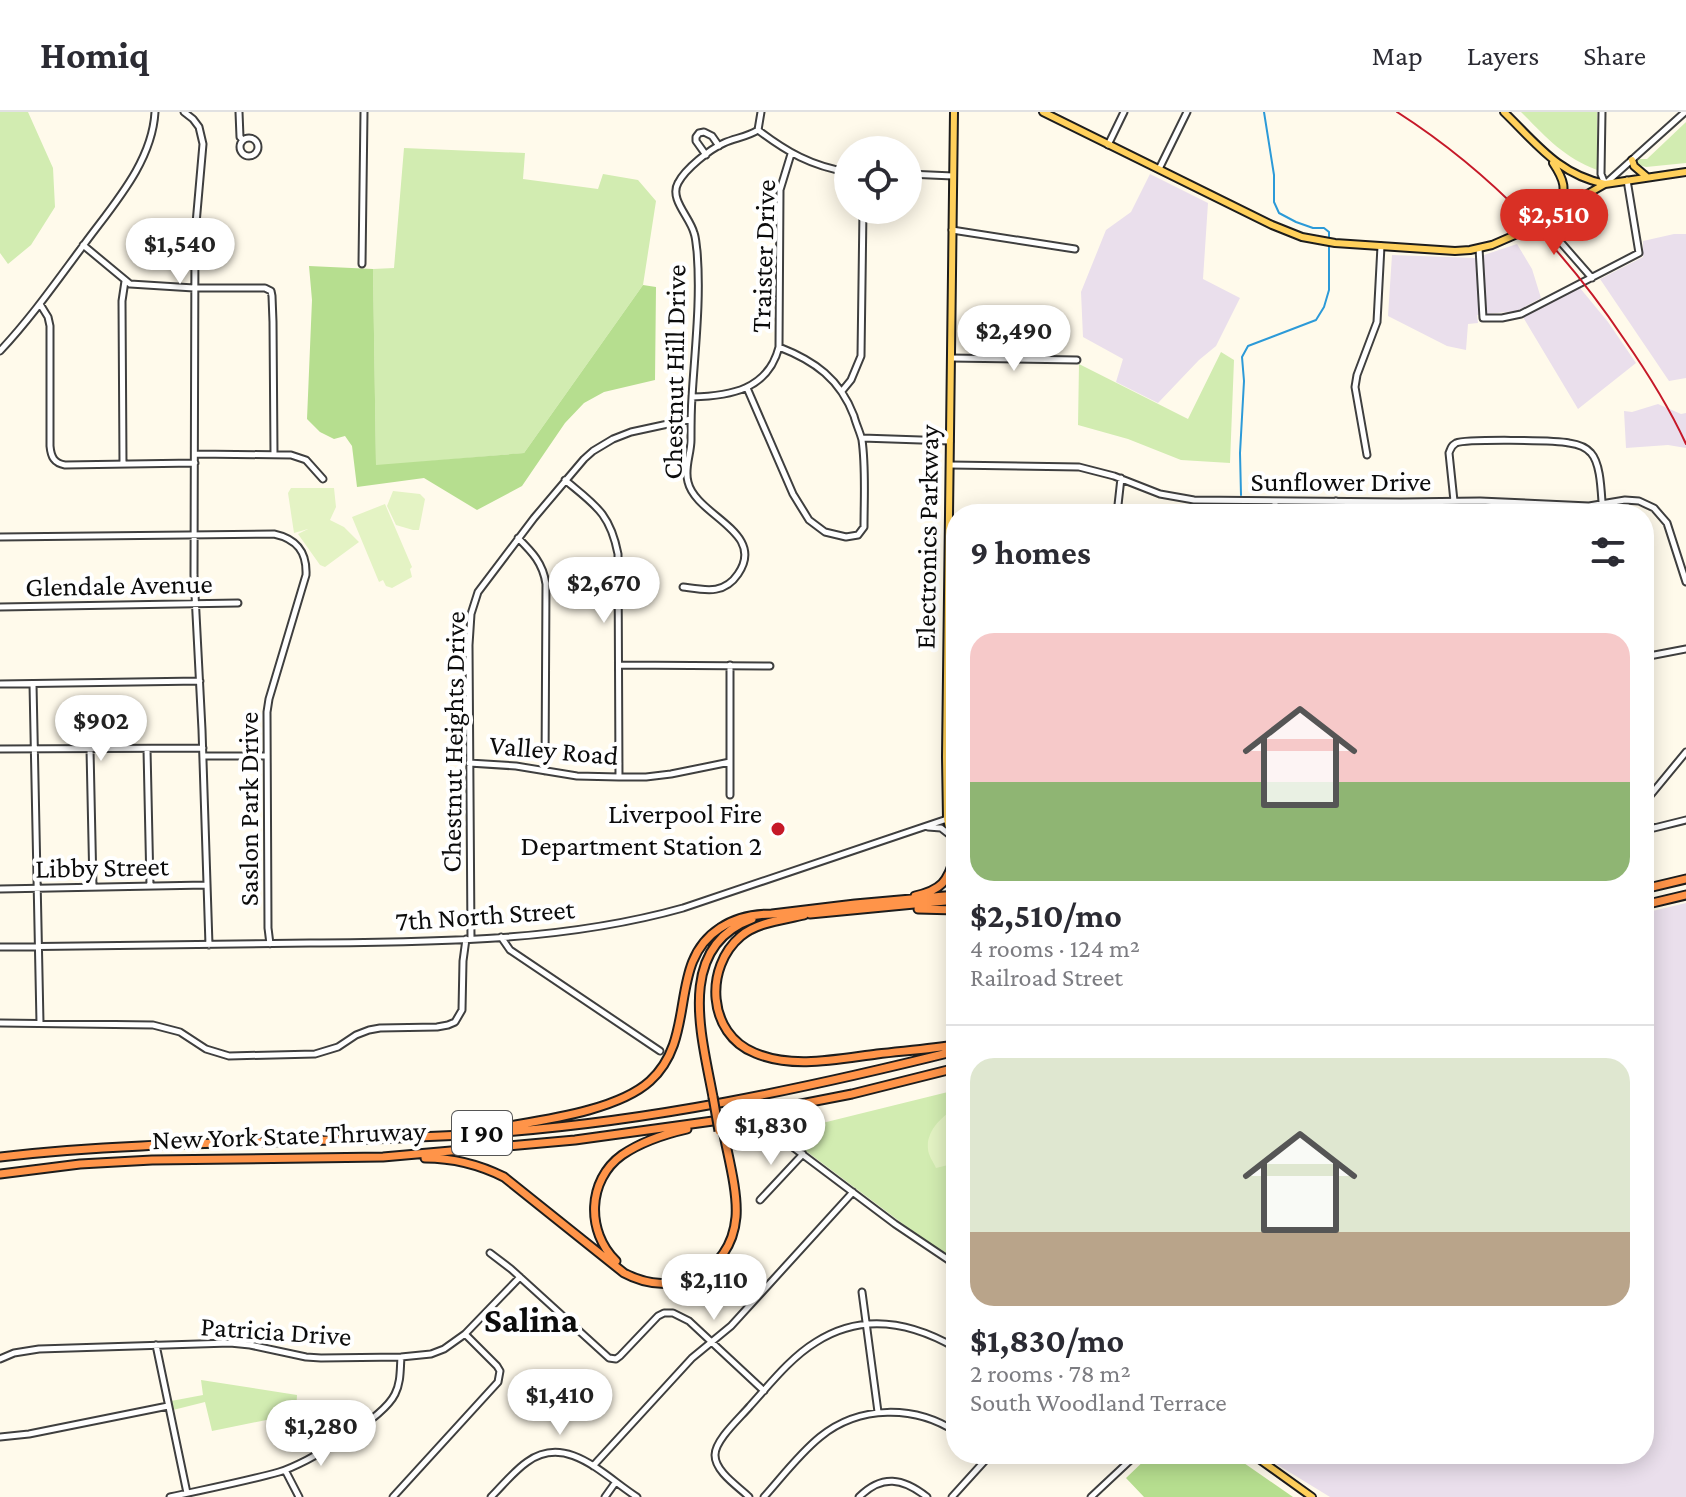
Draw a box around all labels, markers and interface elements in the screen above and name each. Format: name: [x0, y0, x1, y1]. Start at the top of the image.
text: Homiq: [40, 34, 149, 76]
text: Map: [1372, 40, 1423, 71]
text: Layers: [1467, 40, 1539, 71]
text: Share: [1583, 40, 1646, 71]
map controls: [834, 136, 922, 224]
button: locate: [834, 136, 922, 224]
street label: Traister Drive: [745, 179, 781, 333]
pin: $2,510: [1489, 189, 1619, 257]
text: $2,510: [1518, 200, 1590, 229]
pin: $1,540: [115, 218, 245, 286]
text: $1,540: [144, 229, 216, 258]
street label: Chestnut Hill Drive: [657, 264, 691, 480]
pin: $2,490: [949, 305, 1079, 373]
text: $2,490: [976, 316, 1052, 345]
street label: Electronics Parkway: [910, 423, 944, 650]
street label: Sunflower Drive: [1251, 466, 1431, 497]
icon: filters: [1586, 530, 1630, 574]
text: 9 homes: [970, 534, 1091, 571]
pin: $2,670: [539, 557, 669, 625]
street label: Glendale Avenue: [25, 568, 213, 602]
text: $2,670: [567, 568, 641, 597]
street label: Chestnut Heights Drive: [435, 611, 471, 873]
icon: home: [1228, 685, 1372, 829]
pin: $902: [54, 695, 148, 763]
text: $902: [73, 706, 129, 735]
street label: Saslon Park Drive: [233, 712, 264, 906]
street label: Valley Road: [488, 729, 620, 771]
place label: Liverpool Fire Department Station 2: [521, 798, 762, 861]
marker: Liverpool Fire Department Station 2: [769, 820, 787, 838]
street label: Libby Street: [35, 850, 170, 884]
street label: 7th North Street: [394, 893, 576, 937]
text: $2,510/mo: [970, 897, 1122, 934]
text: 4 rooms · 124 m²: [970, 934, 1140, 963]
text: Railroad Street: [970, 963, 1123, 992]
pin: $1,830: [706, 1099, 836, 1167]
text: $1,830: [734, 1110, 808, 1139]
icon: home: [1228, 1110, 1372, 1254]
road number: I 90: [452, 1111, 512, 1155]
street label: New York State Thruway: [151, 1115, 428, 1155]
pin: $2,110: [649, 1254, 779, 1322]
text: $2,110: [680, 1265, 748, 1294]
district label: Salina: [484, 1300, 579, 1340]
street label: Patricia Drive: [199, 1310, 353, 1352]
text: $1,830/mo: [970, 1322, 1124, 1359]
text: 2 rooms · 78 m²: [970, 1359, 1131, 1388]
pin: $1,410: [495, 1369, 625, 1437]
text: $1,410: [525, 1380, 595, 1409]
text: South Woodland Terrace: [970, 1388, 1227, 1417]
pin: $1,280: [256, 1400, 386, 1468]
text: $1,280: [284, 1411, 358, 1440]

